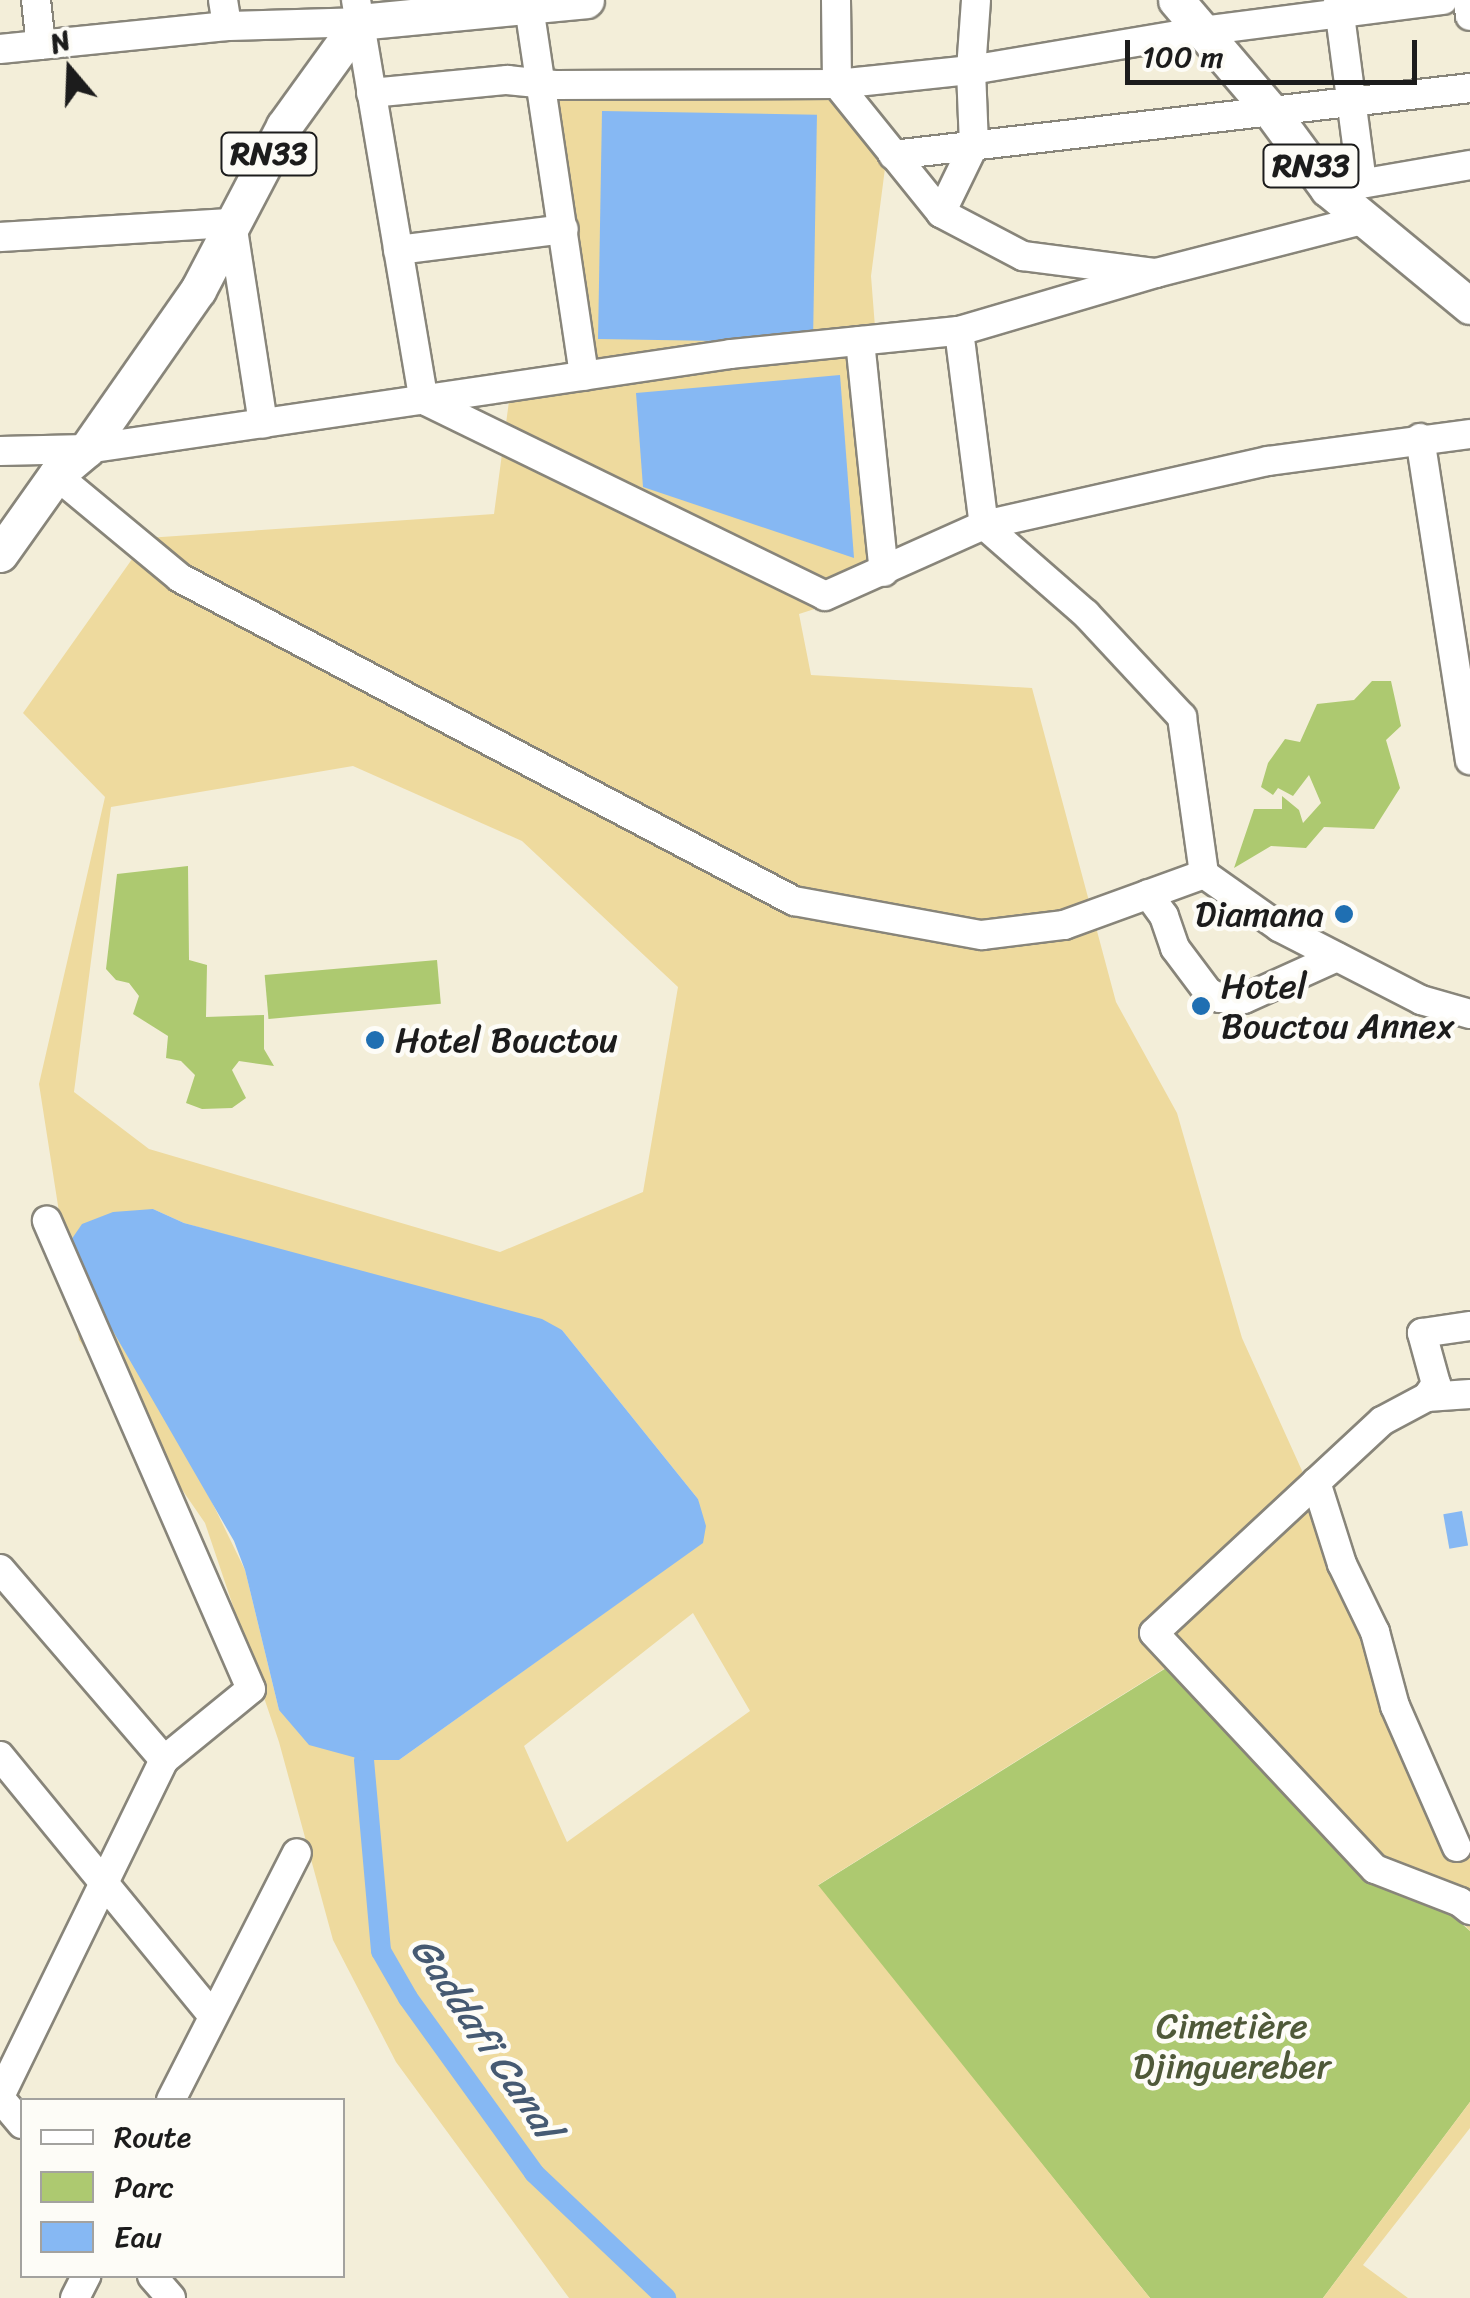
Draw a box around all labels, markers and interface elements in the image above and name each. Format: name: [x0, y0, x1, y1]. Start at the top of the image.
text: N: [43, 15, 77, 67]
north arrow: [20, 20, 120, 120]
scale bar: [1130, 20, 1422, 82]
text: 100 m: [1142, 30, 1224, 84]
road number: RN33: [219, 127, 319, 181]
road number: RN33: [1261, 139, 1361, 193]
place label: Diamana: [1195, 893, 1324, 935]
marker: Diamana: [1333, 903, 1355, 925]
place label: Hotel Bouctou Annex: [1221, 965, 1454, 1047]
marker: Hotel Bouctou Annex: [1190, 995, 1212, 1017]
place label: Hotel Bouctou: [395, 1019, 617, 1061]
marker: Hotel Bouctou: [364, 1029, 386, 1051]
water label: Gaddafi Canal: [401, 1929, 569, 2147]
park label: Cimetière Djinguereber: [1133, 2005, 1331, 2087]
legend: [20, 2098, 345, 2278]
text: Route: [114, 2110, 191, 2164]
text: Parc: [114, 2160, 175, 2214]
text: Eau: [114, 2210, 162, 2264]

